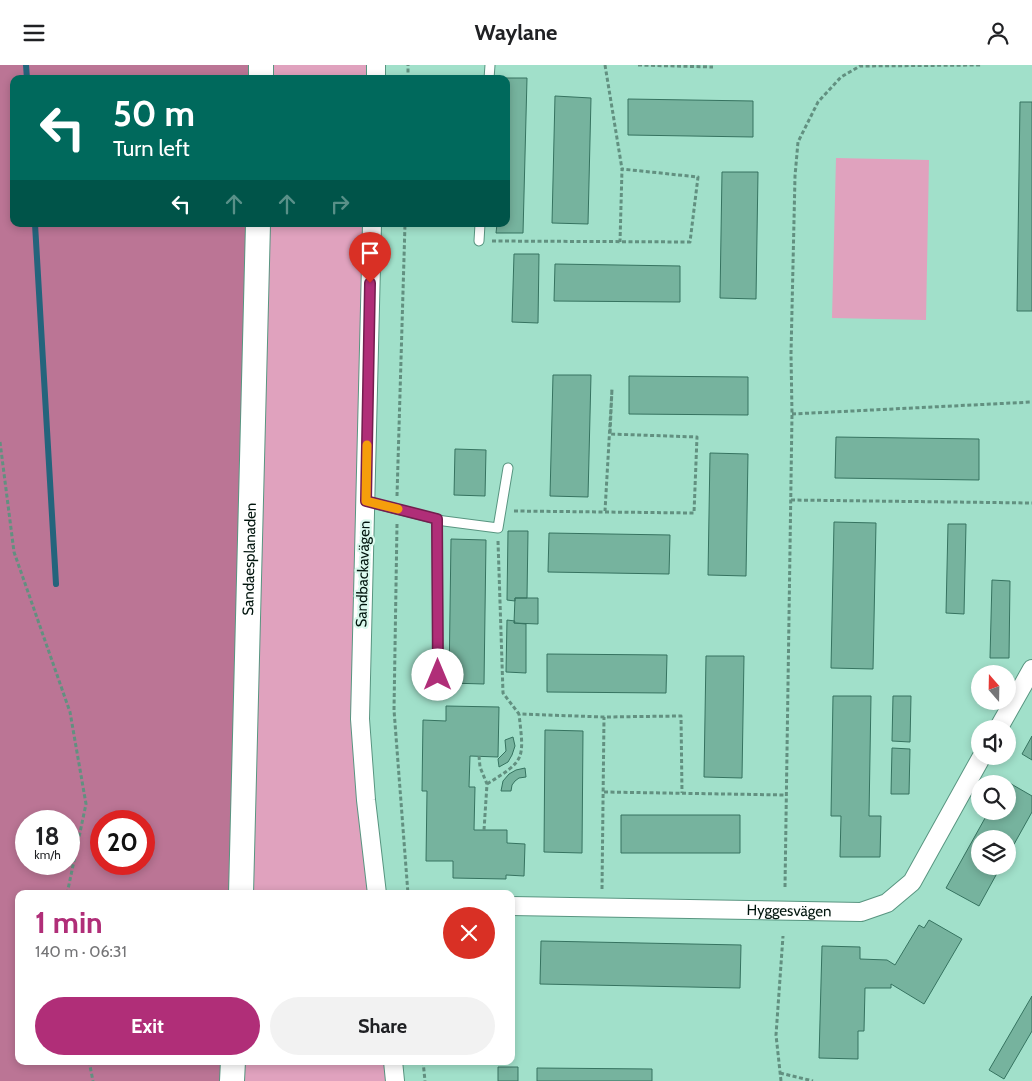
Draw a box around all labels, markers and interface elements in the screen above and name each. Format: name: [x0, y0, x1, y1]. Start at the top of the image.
icon: menu: [20, 19, 48, 47]
text: Waylane: [475, 19, 557, 46]
icon: person: [984, 19, 1012, 47]
text: 50 m: [113, 92, 195, 135]
icon: left: [30, 95, 95, 160]
text: Turn left: [113, 135, 190, 162]
icon: left: [167, 190, 195, 218]
icon: ahead: [220, 190, 248, 218]
icon: ahead: [273, 190, 301, 218]
icon: right: [326, 190, 354, 218]
pin: [349, 232, 391, 283]
icon: arrive: [356, 239, 384, 267]
street label: Sandaesplanaden: [239, 502, 260, 616]
street label: Sandbackavägen: [352, 520, 374, 628]
position arrow: [411, 648, 463, 700]
north arrow: [971, 665, 1016, 710]
map controls: [971, 665, 1016, 875]
button: sound: [971, 720, 1016, 765]
button: search: [971, 775, 1016, 820]
speed limit sign: 20: [90, 810, 155, 875]
text: 18: [35, 821, 60, 851]
button: layers: [971, 830, 1016, 875]
text: km/h: [34, 847, 61, 862]
street label: Hyggesvägen: [746, 901, 832, 920]
text: 1 min: [35, 904, 103, 941]
button: close: [443, 907, 495, 959]
text: 140 m · 06:31: [35, 942, 127, 961]
button: Exit: [35, 997, 260, 1055]
button: Share: [270, 997, 495, 1055]

